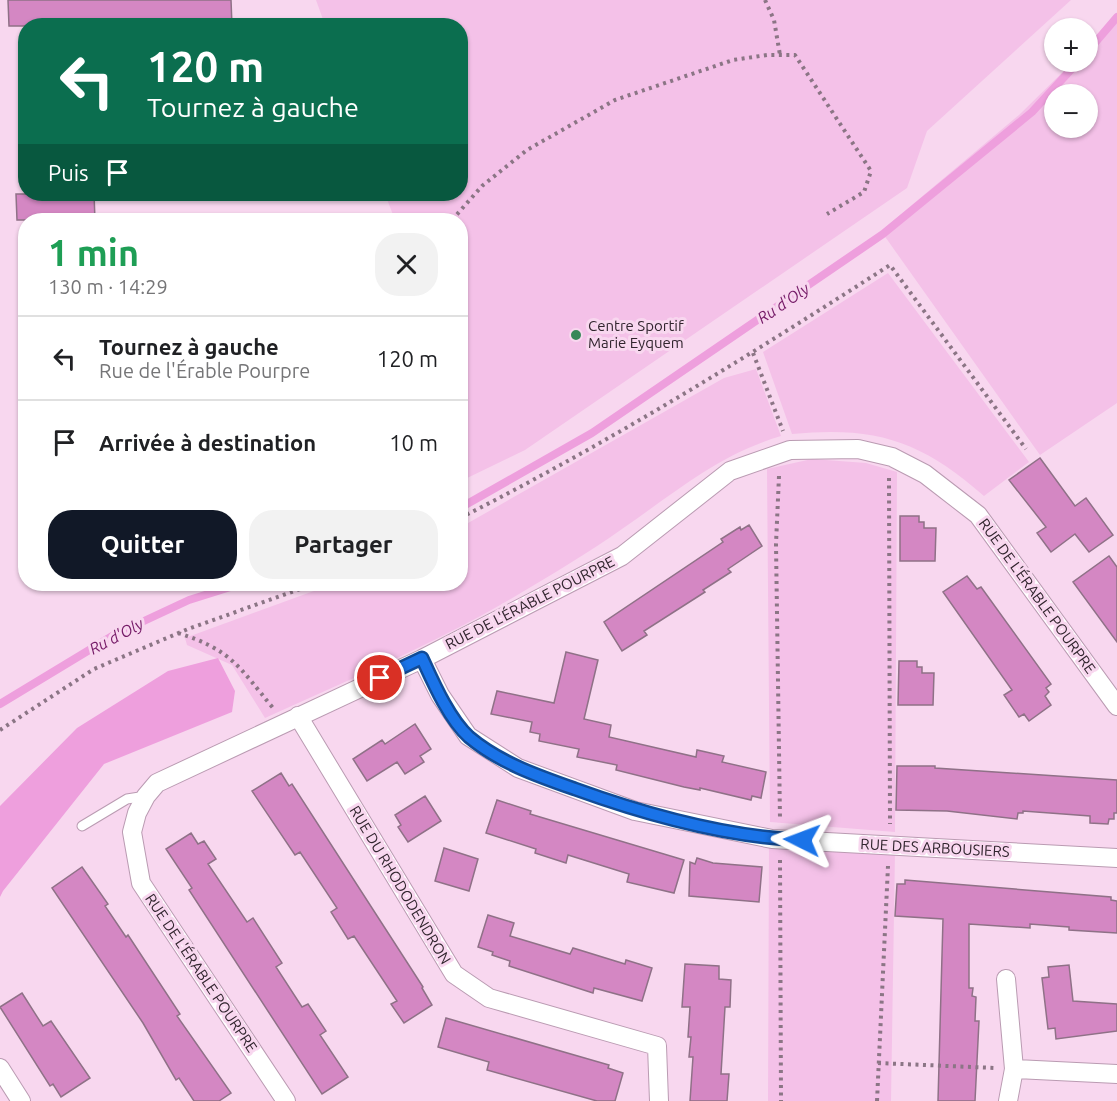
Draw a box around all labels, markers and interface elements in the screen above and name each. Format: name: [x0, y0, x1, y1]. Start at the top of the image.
map controls: [1044, 18, 1098, 138]
button: +: [1044, 18, 1098, 72]
icon: left: [48, 42, 126, 120]
text: 120 m: [147, 43, 264, 90]
button: −: [1044, 84, 1098, 138]
text: Tournez à gauche: [147, 92, 359, 122]
icon: arrive: [101, 156, 134, 189]
text: Puis: [48, 160, 89, 185]
text: 1 min: [48, 232, 139, 273]
button: close: [375, 233, 438, 296]
text: 130 m · 14:29: [48, 275, 168, 298]
water label: Ru d'Oly: [754, 279, 813, 327]
place label: Centre Sportif Marie Eyquem: [588, 317, 684, 351]
marker: Centre Sportif Marie Eyquem: [569, 328, 583, 342]
text: Tournez à gauche: [99, 334, 279, 359]
icon: left: [48, 342, 81, 375]
text: 120 m: [377, 346, 438, 371]
text: Rue de l'Érable Pourpre: [99, 359, 310, 382]
icon: arrive: [48, 426, 81, 459]
text: Arrivée à destination: [99, 430, 316, 455]
text: 10 m: [389, 430, 438, 455]
button: Quitter: [48, 510, 237, 579]
button: Partager: [249, 510, 438, 579]
street label: RUE DE L'ÉRABLE POURPRE: [975, 515, 1099, 677]
street label: RUE DE L'ÉRABLE POURPRE: [442, 552, 617, 653]
water label: Ru d'Oly: [86, 614, 146, 658]
pin: [354, 652, 405, 703]
icon: arrive: [363, 661, 396, 694]
street label: RUE DU RHODODENDRON: [346, 803, 454, 967]
position arrow: [770, 808, 834, 872]
street label: RUE DES ARBOUSIERS: [860, 835, 1010, 860]
street label: RUE DE L'ÉRABLE POURPRE: [142, 890, 261, 1055]

